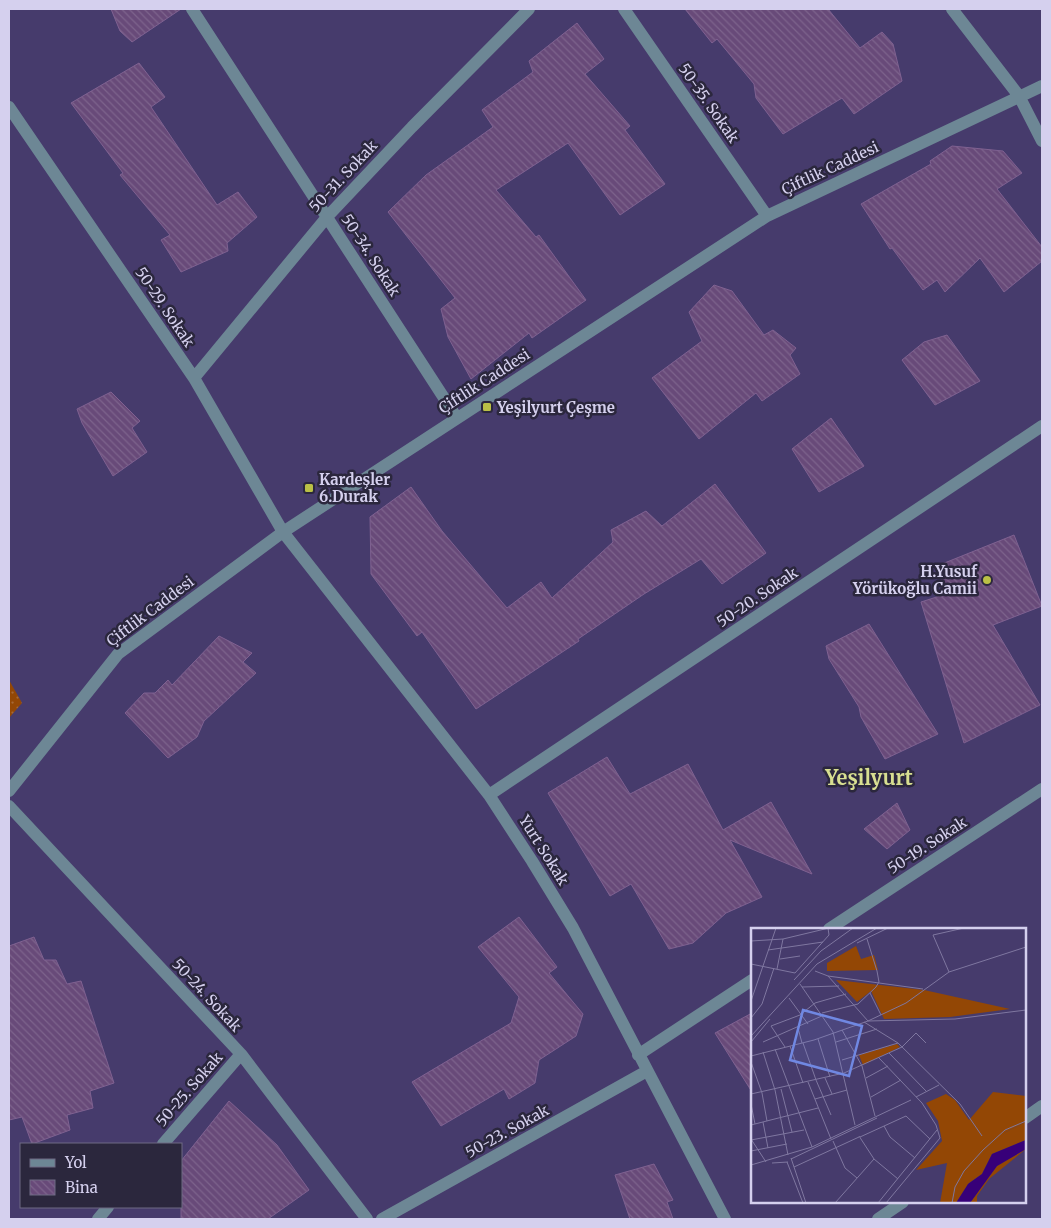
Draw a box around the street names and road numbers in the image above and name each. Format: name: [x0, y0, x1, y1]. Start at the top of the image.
street label: 50-35. Sokak: [675, 60, 744, 147]
street label: 50-31. Sokak: [305, 136, 381, 216]
street label: Çiftlik Caddesi: [778, 137, 882, 199]
street label: 50-34. Sokak: [337, 210, 405, 300]
street label: 50-29. Sokak: [131, 263, 199, 351]
street label: Çiftlik Caddesi: [435, 344, 533, 418]
street label: 50-20. Sokak: [713, 563, 801, 631]
street label: Çiftlik Caddesi: [102, 572, 198, 650]
street label: Yurt Sokak: [514, 811, 573, 889]
street label: 50-19. Sokak: [884, 812, 971, 878]
street label: 50-24. Sokak: [168, 954, 246, 1036]
street label: 50-25. Sokak: [152, 1048, 227, 1130]
street label: 50-23. Sokak: [462, 1100, 552, 1162]

